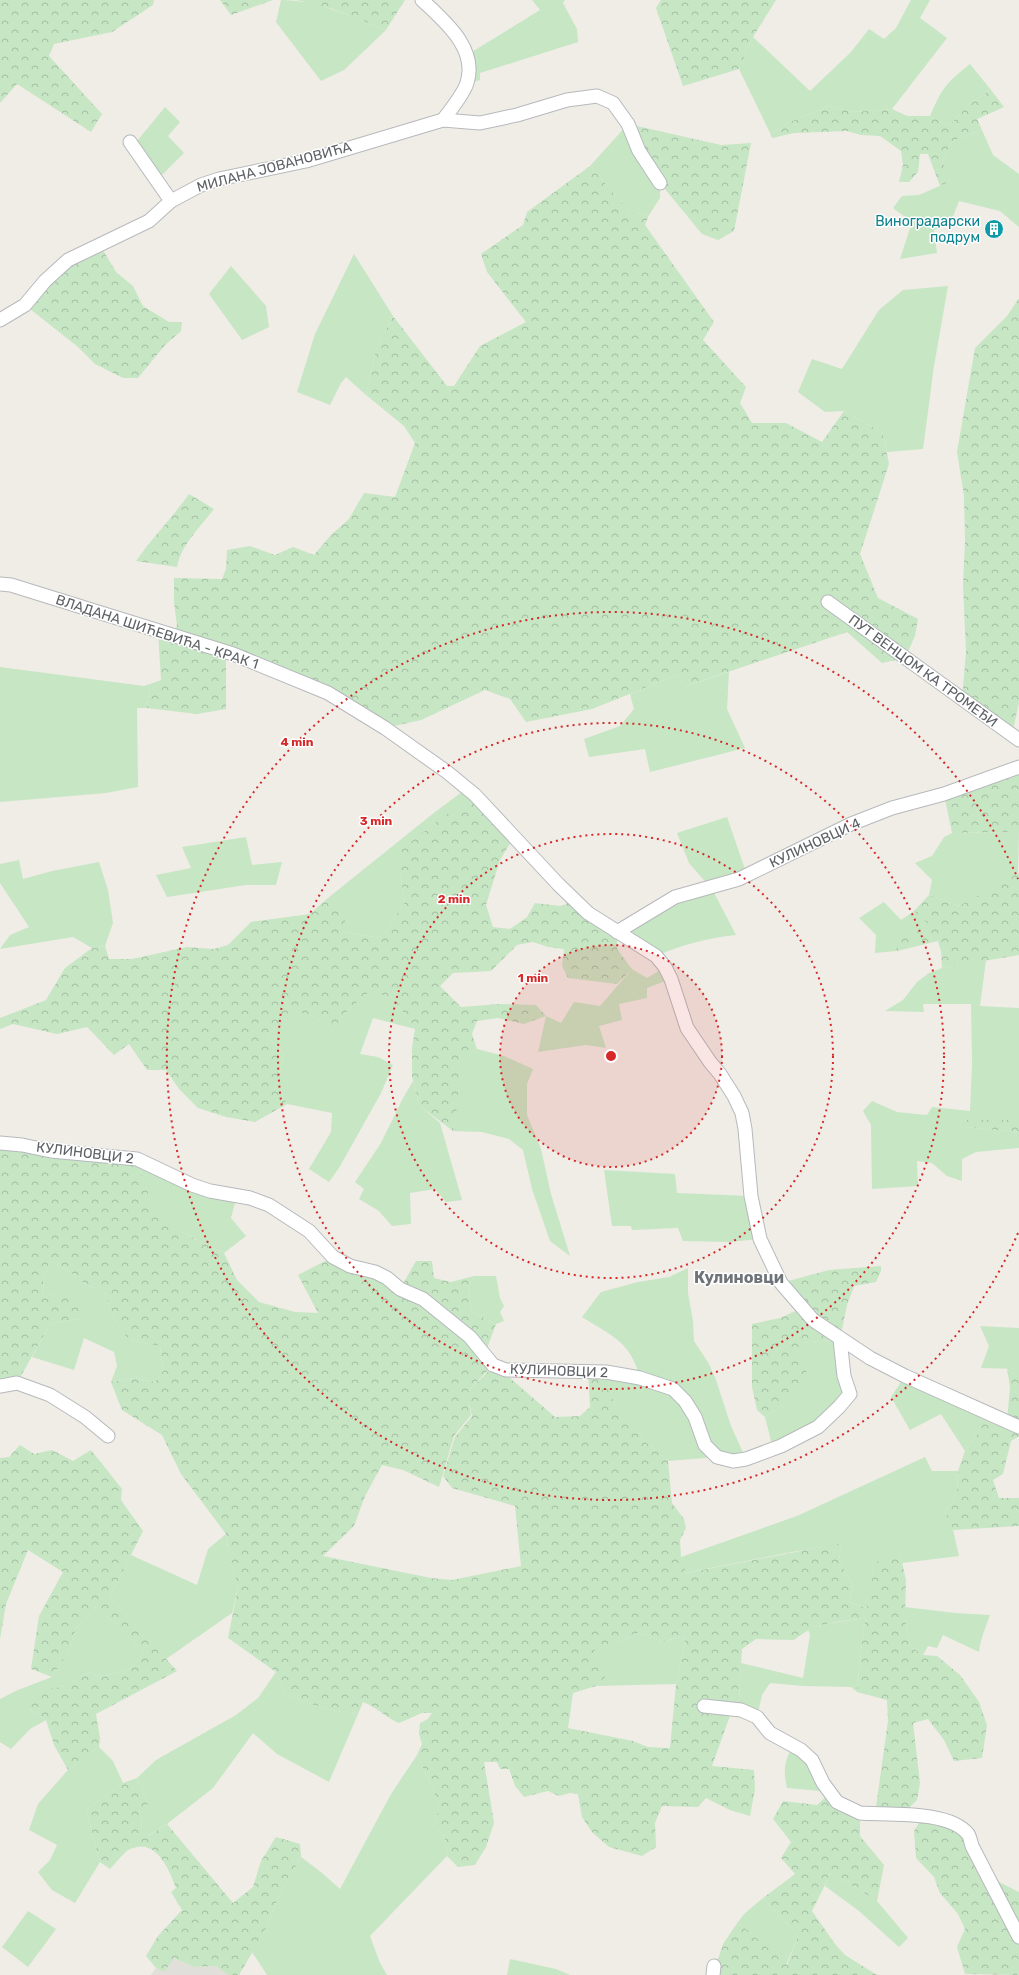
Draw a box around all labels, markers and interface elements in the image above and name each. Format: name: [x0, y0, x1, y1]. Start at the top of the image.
street label: МИЛАНА ЈОВАНОВИЋА: [195, 138, 354, 196]
place label: Виноградарски подрум: [875, 213, 980, 246]
building icon: Виноградарски подрум: [983, 218, 1005, 240]
street label: ВЛАДАНА ШИЋЕВИЋА - КРАК 1: [54, 591, 260, 673]
street label: ПУТ ВЕНЦОМ КА ТРОМЕЂИ: [845, 611, 1001, 731]
text: 4 min: [281, 735, 314, 749]
text: 3 min: [360, 814, 393, 828]
street label: КУЛИНОВЦИ 4: [767, 814, 864, 872]
text: 2 min: [438, 892, 471, 906]
text: 1 min: [518, 971, 549, 985]
centre of rings: [604, 1049, 618, 1063]
street label: КУЛИНОВЦИ 2: [35, 1139, 135, 1167]
district label: Кулиновци: [694, 1268, 784, 1287]
street label: КУЛИНОВЦИ 2: [510, 1361, 608, 1381]

